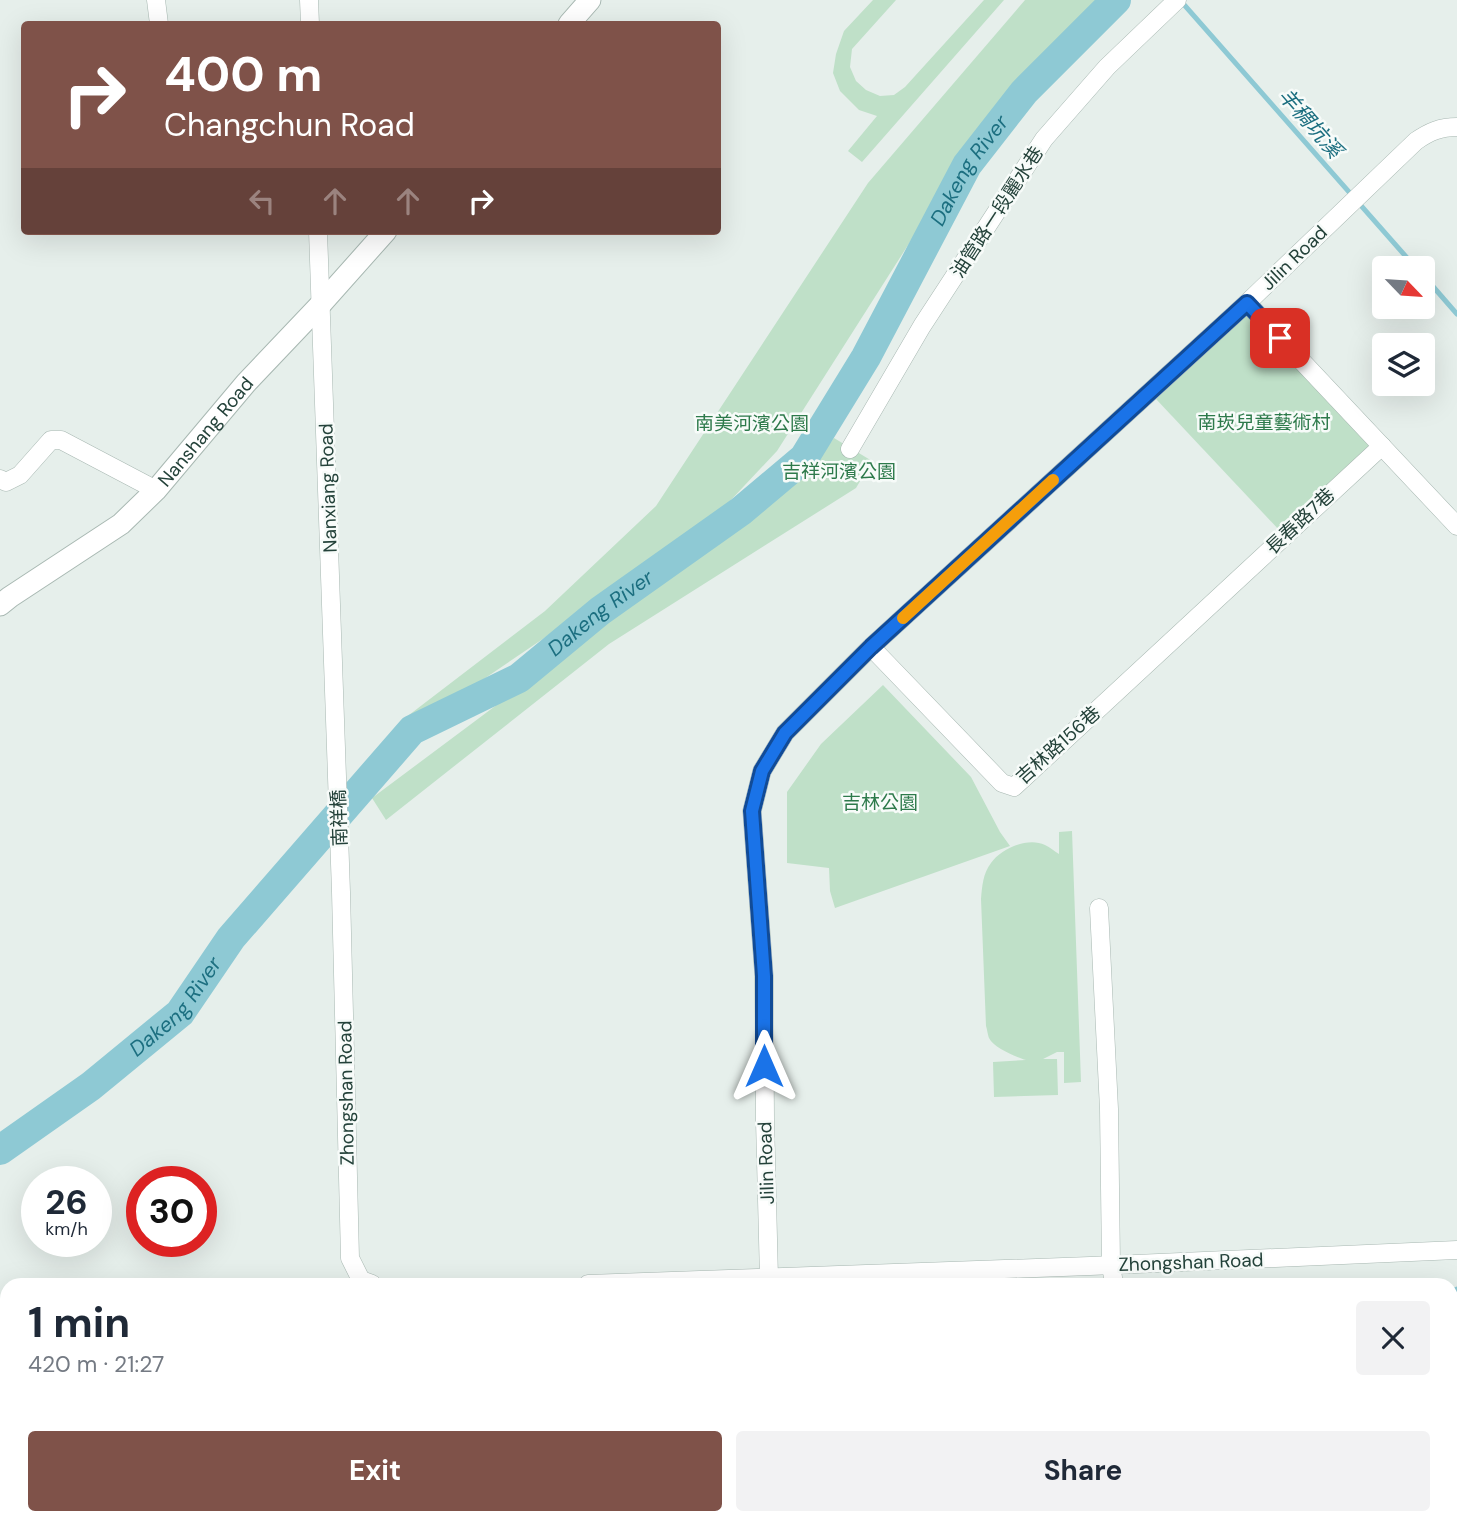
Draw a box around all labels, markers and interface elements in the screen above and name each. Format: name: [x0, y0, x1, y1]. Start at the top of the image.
text: 400 m: [164, 42, 322, 106]
icon: right: [49, 49, 140, 140]
water label: 羊稠坑溪: [1272, 82, 1350, 166]
text: Changchun Road: [164, 104, 415, 146]
water label: Dakeng River: [924, 108, 1015, 231]
street label: 油管路一段麗水巷: [945, 141, 1049, 283]
icon: left: [243, 182, 281, 220]
icon: ahead: [316, 182, 354, 220]
icon: ahead: [389, 182, 427, 220]
icon: right: [462, 182, 500, 220]
street label: Jilin Road: [1255, 220, 1333, 296]
north arrow: [1372, 256, 1435, 318]
map controls: [1372, 256, 1435, 396]
pin: [1250, 308, 1310, 368]
icon: arrive: [1261, 319, 1299, 357]
button: layers: [1372, 333, 1435, 396]
street label: Nanshang Road: [152, 371, 259, 492]
park label: 南崁兒童藝術村: [1197, 410, 1331, 435]
park label: 南美河濱公園: [695, 411, 809, 436]
street label: Nanxiang Road: [313, 423, 343, 553]
park label: 吉祥河濱公園: [782, 459, 896, 484]
street label: 長春路7巷: [1260, 482, 1340, 560]
water label: Dakeng River: [542, 563, 660, 663]
street label: 吉林路156巷: [1010, 700, 1106, 790]
street label: 南祥橋: [326, 789, 352, 847]
park label: 吉林公園: [842, 790, 918, 815]
water label: Dakeng River: [124, 951, 229, 1063]
street label: Zhongshan Road: [332, 1020, 360, 1166]
position arrow: [727, 1029, 801, 1103]
street label: Jilin Road: [752, 1121, 780, 1205]
speed limit sign: 30: [126, 1166, 217, 1257]
text: 26: [45, 1179, 88, 1225]
text: km/h: [45, 1217, 88, 1241]
street label: Zhongshan Road: [1118, 1247, 1264, 1277]
text: 1 min: [28, 1295, 130, 1350]
button: close: [1356, 1301, 1430, 1375]
text: 420 m · 21:27: [28, 1349, 164, 1379]
button: Exit: [28, 1431, 722, 1511]
button: Share: [736, 1431, 1430, 1511]

